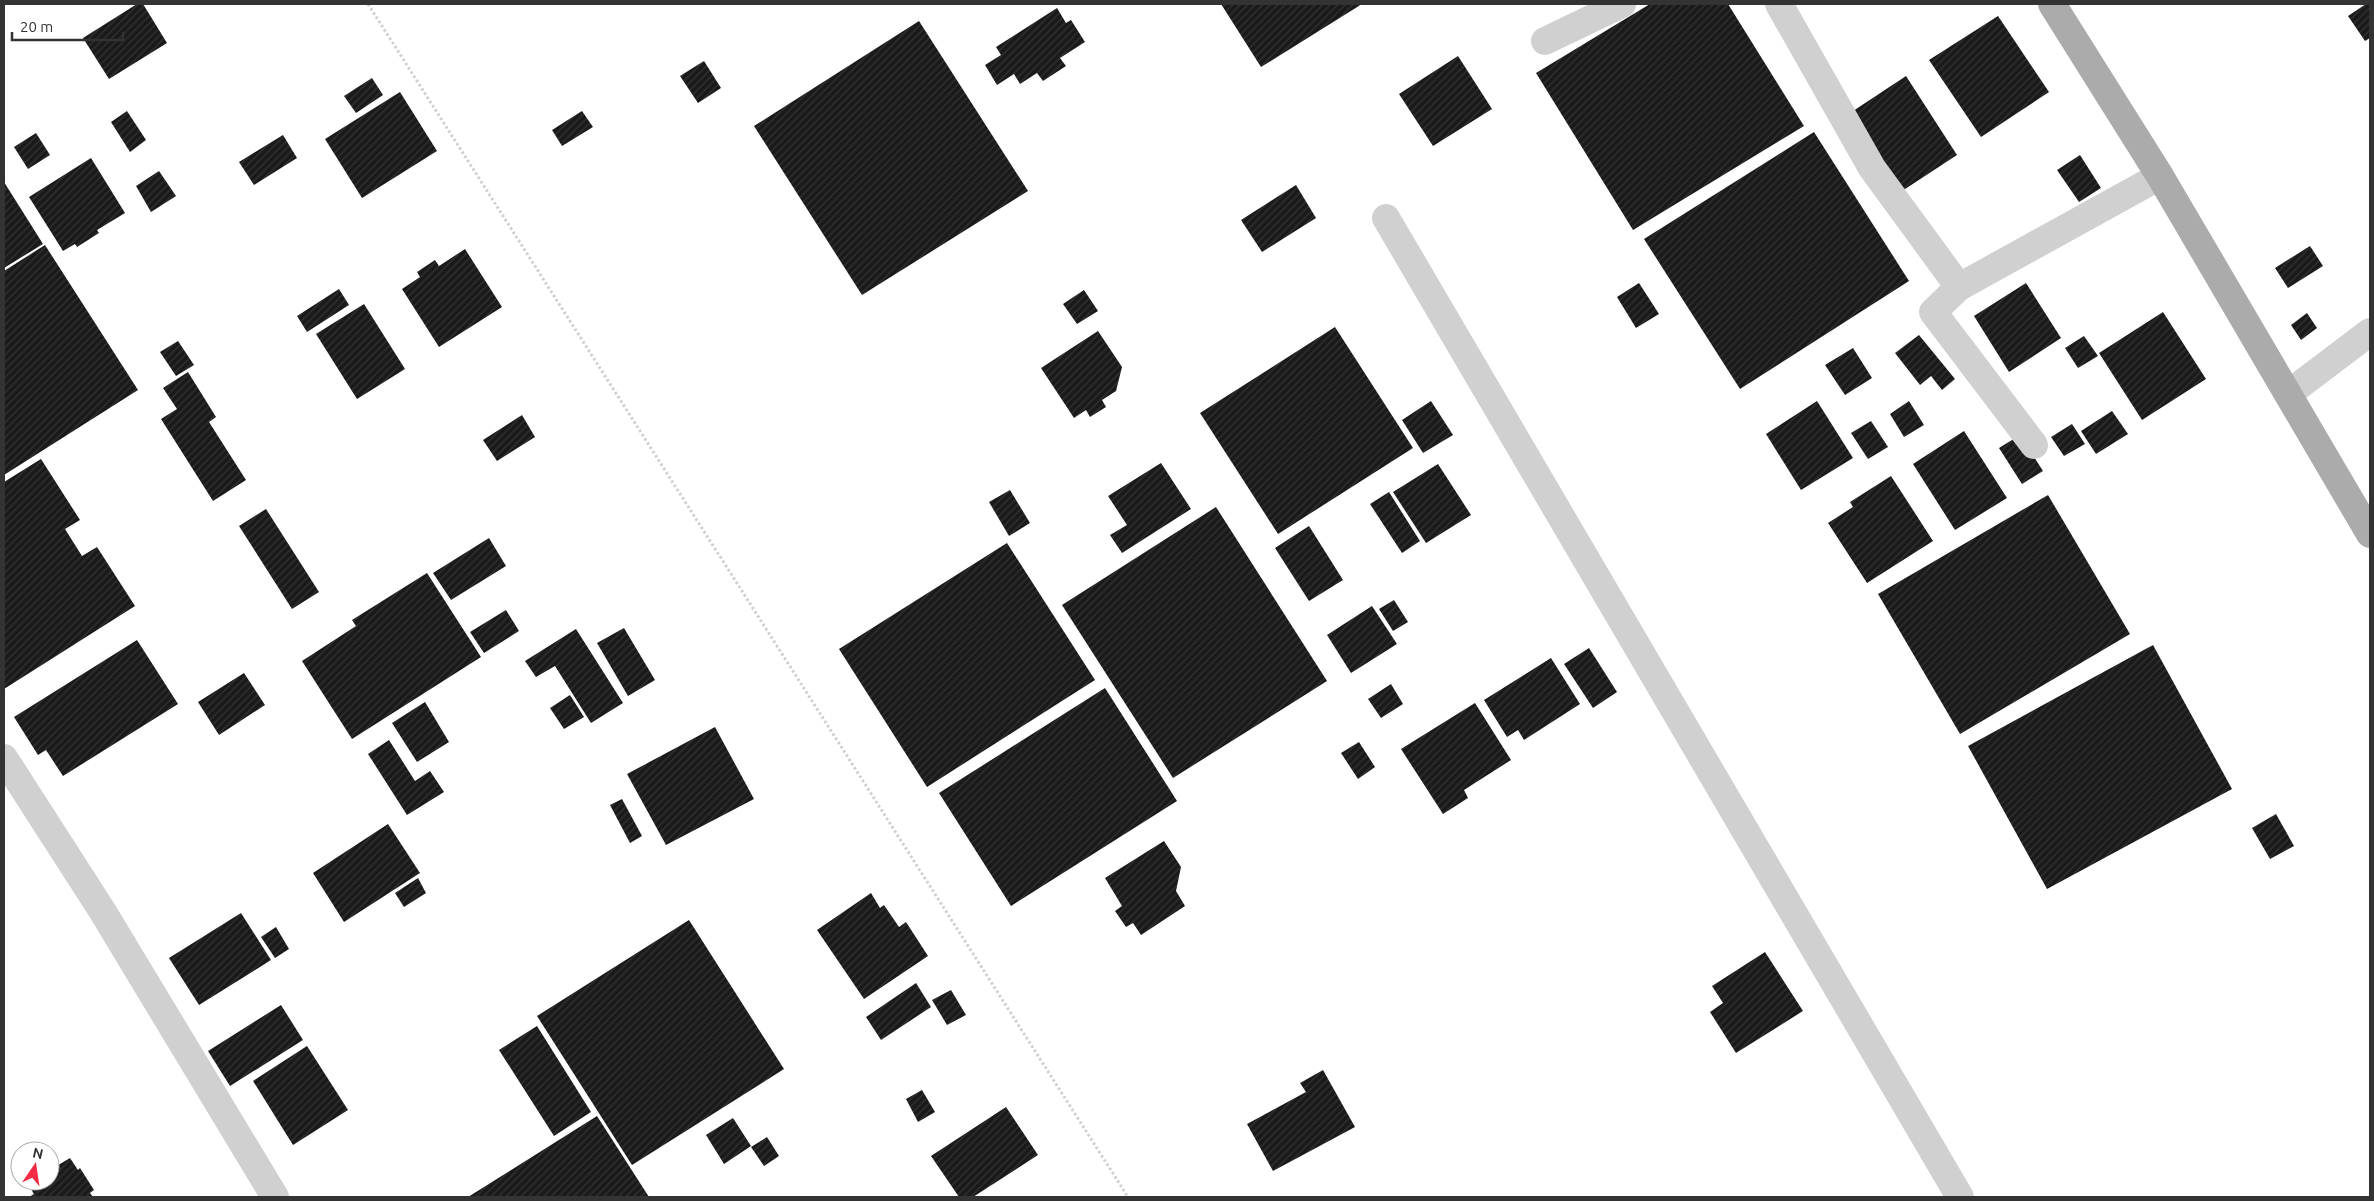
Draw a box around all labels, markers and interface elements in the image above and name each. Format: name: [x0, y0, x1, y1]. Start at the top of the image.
scale bar: [12, 10, 124, 42]
text: 20 m: [20, 18, 53, 35]
north arrow: [10, 1141, 60, 1191]
text: N: [31, 1144, 45, 1162]

